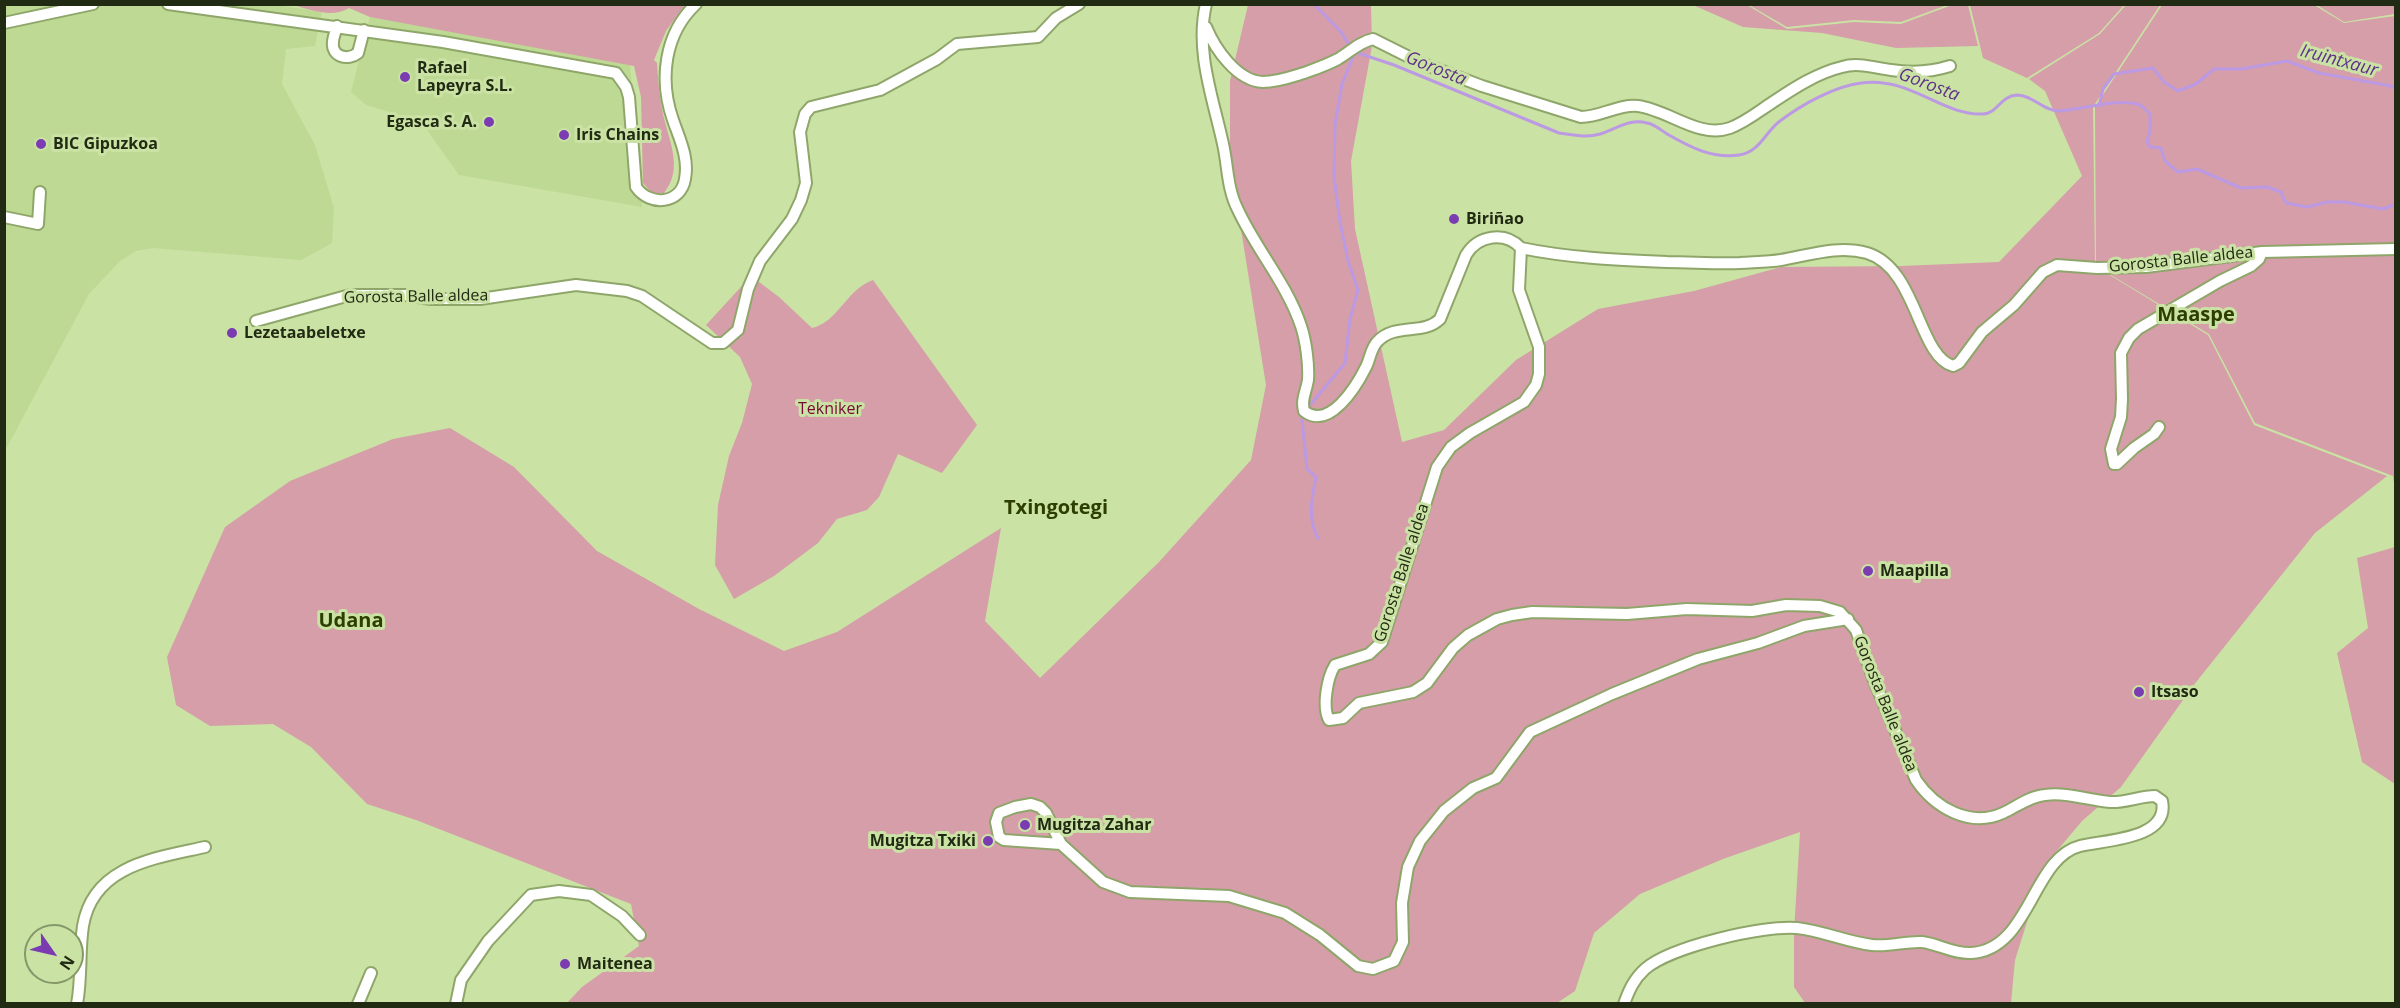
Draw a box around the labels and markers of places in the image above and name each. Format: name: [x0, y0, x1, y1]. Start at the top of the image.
place label: Rafael Lapeyra S.L.: [417, 58, 512, 96]
marker: Rafael Lapeyra S.L.: [398, 70, 412, 84]
place label: Egasca S. A.: [386, 112, 477, 132]
marker: Egasca S. A.: [482, 115, 496, 129]
place label: Iris Chains: [576, 125, 659, 145]
marker: Iris Chains: [557, 128, 571, 142]
place label: BIC Gipuzkoa: [53, 134, 158, 154]
marker: BIC Gipuzkoa: [34, 137, 48, 151]
place label: Biriñao: [1466, 209, 1524, 229]
marker: Biriñao: [1447, 212, 1461, 226]
place label: Lezetaabeletxe: [244, 323, 366, 343]
marker: Lezetaabeletxe: [225, 326, 239, 340]
place label: Maapilla: [1880, 561, 1949, 581]
marker: Maapilla: [1861, 564, 1875, 578]
place label: Itsaso: [2151, 682, 2199, 702]
marker: Itsaso: [2132, 685, 2146, 699]
place label: Mugitza Zahar: [1037, 815, 1151, 835]
marker: Mugitza Zahar: [1018, 818, 1032, 832]
place label: Mugitza Txiki: [870, 831, 976, 851]
marker: Mugitza Txiki: [981, 834, 995, 848]
place label: Maitenea: [577, 954, 653, 974]
marker: Maitenea: [558, 957, 572, 971]

